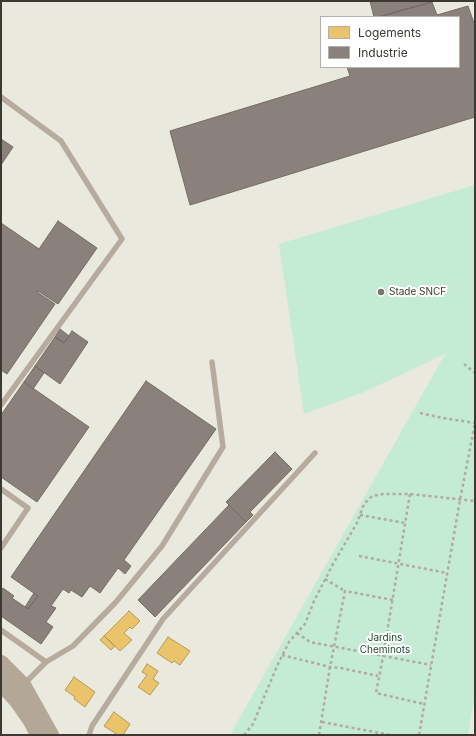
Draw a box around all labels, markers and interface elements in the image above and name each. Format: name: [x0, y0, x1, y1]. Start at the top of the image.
legend: [320, 16, 460, 68]
text: Logements: [358, 25, 421, 40]
text: Industrie: [358, 45, 408, 60]
place label: Stade SNCF: [389, 286, 446, 298]
marker: Stade SNCF: [376, 287, 386, 297]
park label: Jardins Cheminots: [360, 632, 410, 656]

